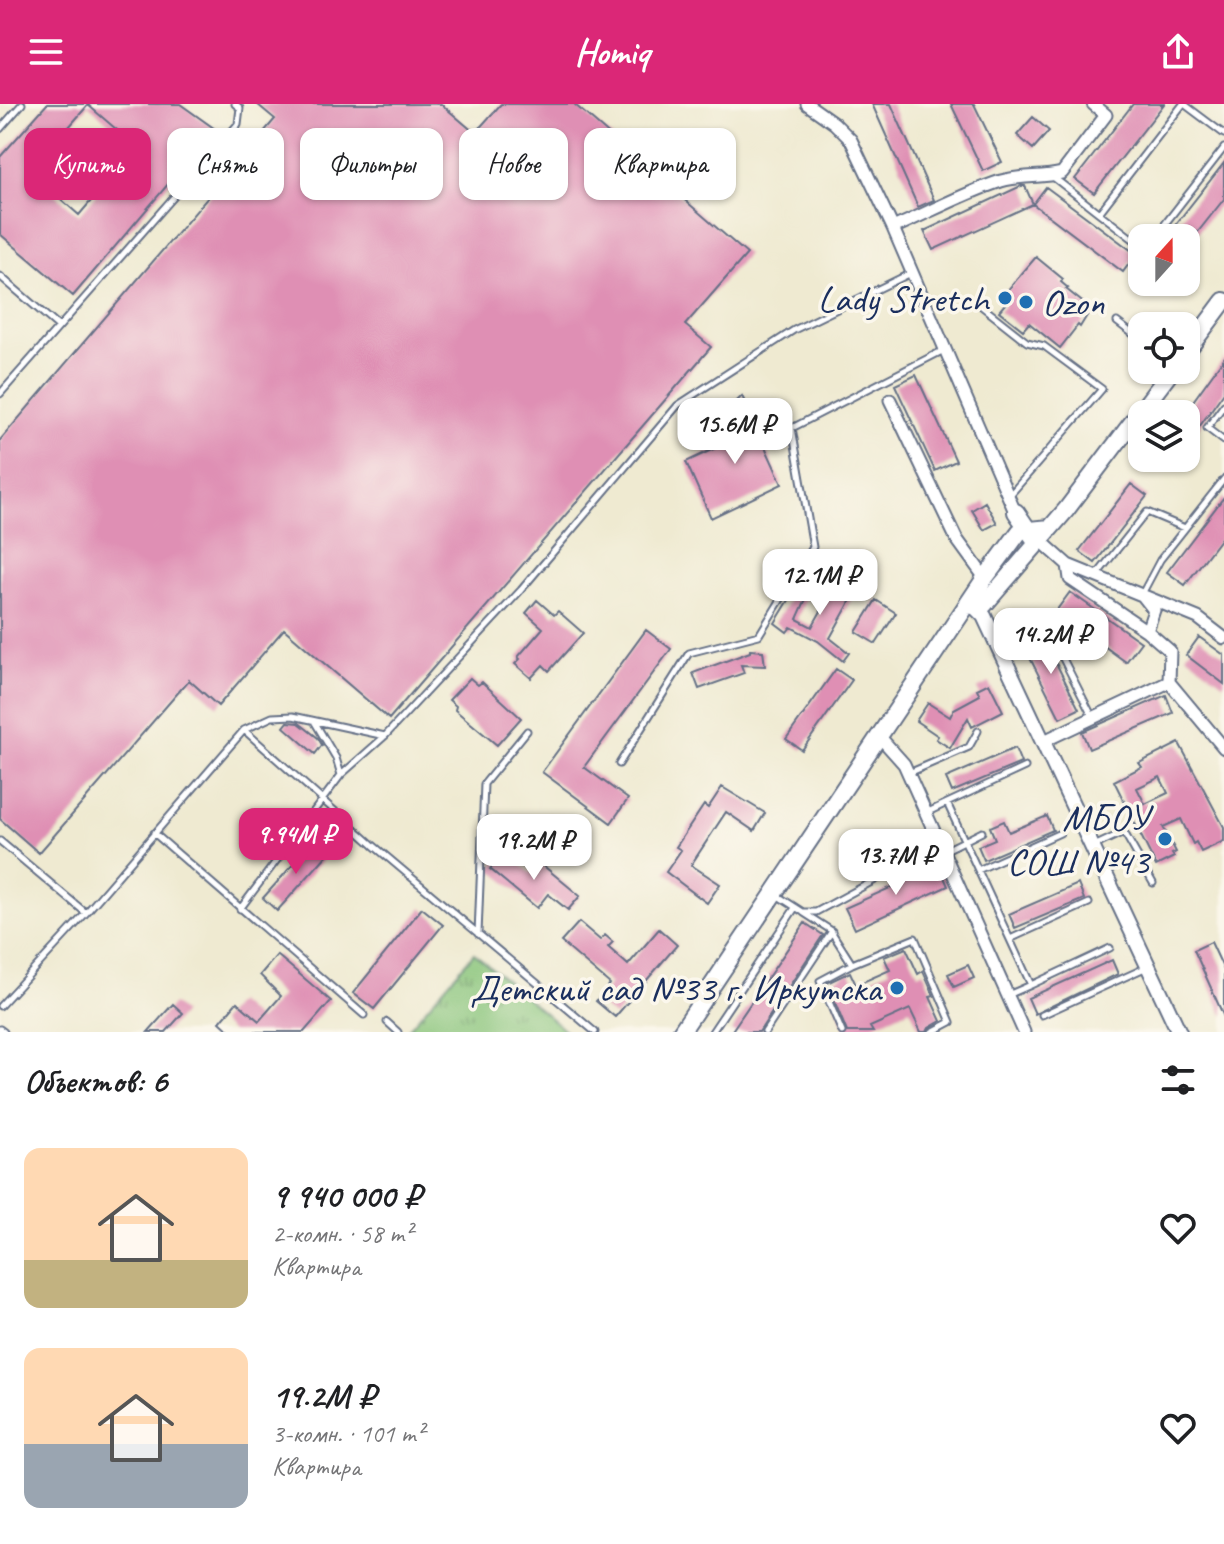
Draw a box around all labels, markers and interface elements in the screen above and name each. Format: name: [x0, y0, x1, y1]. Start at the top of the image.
text: Homiq: [575, 29, 649, 75]
icon: menu: [24, 30, 68, 74]
icon: share: [1156, 30, 1200, 74]
chip: Купить: [24, 128, 151, 200]
chip: Снять: [167, 128, 284, 200]
chip: Фильтры: [300, 128, 443, 200]
chip: Новое: [459, 128, 568, 200]
chip: Квартира: [584, 128, 736, 200]
north arrow: [1128, 224, 1200, 296]
map controls: [1128, 224, 1200, 472]
place label: Lady Stretch: [818, 275, 991, 322]
place label: Ozon: [1042, 279, 1105, 326]
marker: Lady Stretch: [996, 289, 1014, 307]
marker: Ozon: [1017, 293, 1035, 311]
button: locate: [1128, 312, 1200, 384]
pin: 15.6M ₽: [661, 398, 809, 466]
button: layers: [1128, 400, 1200, 472]
text: 15.6M ₽: [695, 407, 775, 440]
pin: 12.1M ₽: [746, 549, 894, 617]
text: 12.1M ₽: [781, 558, 859, 591]
pin: 14.2M ₽: [977, 608, 1125, 676]
text: 14.2M ₽: [1012, 617, 1090, 650]
place label: МБОУ СОШ №43: [1007, 794, 1155, 885]
pin: 9.94M ₽: [222, 808, 370, 876]
pin: 19.2M ₽: [460, 814, 608, 882]
text: 9.94M ₽: [257, 817, 335, 850]
text: 19.2M ₽: [495, 823, 573, 856]
pin: 13.7M ₽: [822, 829, 970, 897]
marker: МБОУ СОШ №43: [1156, 830, 1174, 848]
text: 13.7M ₽: [857, 838, 935, 871]
place label: Детский сад №33 г. Иркутска: [470, 965, 884, 1012]
marker: Детский сад №33 г. Иркутска: [888, 979, 906, 997]
icon: filters: [1156, 1058, 1200, 1102]
text: Объектов: 6: [24, 1059, 167, 1102]
text: 9 940 000 ₽: [272, 1174, 421, 1217]
icon: home: [88, 1180, 184, 1276]
icon: heart: [1156, 1206, 1200, 1250]
text: 2-комн. · 58 m²: [272, 1217, 412, 1250]
text: Квартира: [272, 1250, 361, 1283]
text: 19.2M ₽: [272, 1374, 375, 1417]
icon: home: [88, 1380, 184, 1476]
icon: heart: [1156, 1406, 1200, 1450]
text: 3-комн. · 101 m²: [272, 1417, 424, 1450]
text: Квартира: [272, 1450, 361, 1483]

